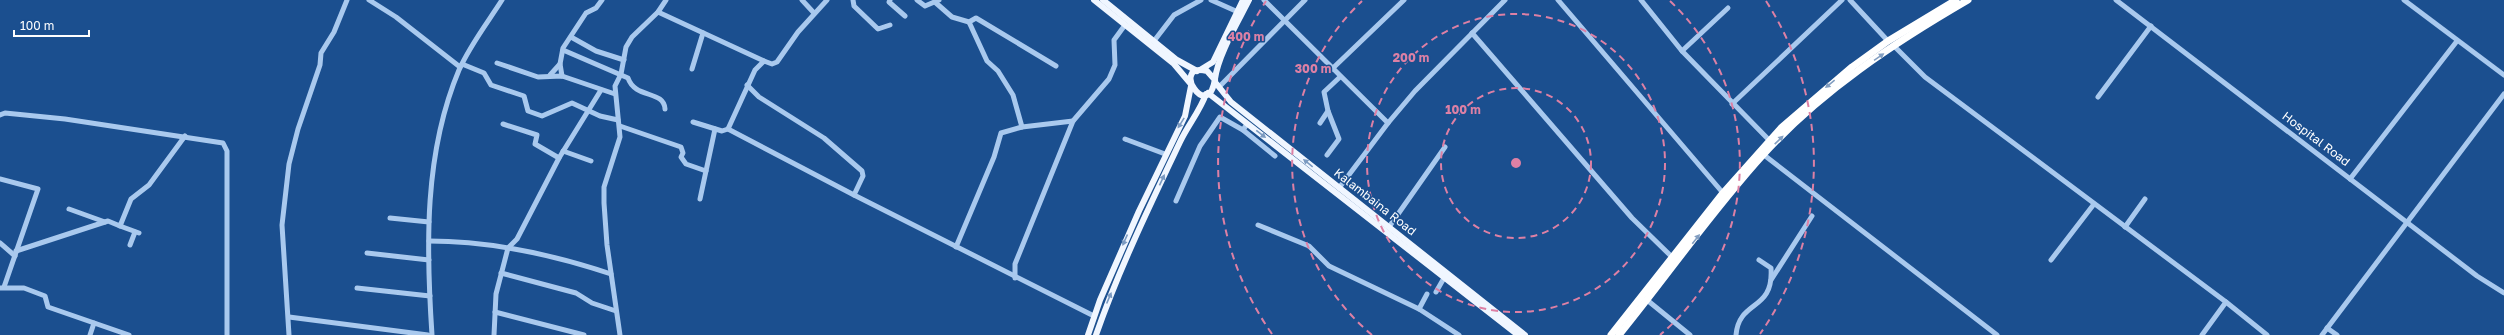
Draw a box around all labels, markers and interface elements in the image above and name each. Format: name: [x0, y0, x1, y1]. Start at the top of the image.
scale bar: [14, 12, 89, 38]
text: 100 m: [20, 18, 54, 33]
text: 400 m: [1228, 29, 1264, 44]
text: 200 m: [1393, 50, 1429, 65]
one-way arrow: [1874, 53, 1884, 61]
text: 300 m: [1295, 61, 1331, 76]
one-way arrow: [1825, 79, 1836, 88]
text: 100 m: [1445, 102, 1481, 117]
street label: Hospital Road: [2279, 108, 2353, 169]
one-way arrow: [1177, 118, 1185, 128]
one-way arrow: [1256, 130, 1267, 139]
one-way arrow: [1774, 135, 1784, 145]
centre of rings: [1509, 156, 1523, 170]
one-way arrow: [1303, 159, 1313, 168]
street label: Kalambaina Road: [1331, 165, 1419, 238]
one-way arrow: [1159, 174, 1165, 185]
one-way arrow: [1691, 234, 1700, 245]
one-way arrow: [1122, 235, 1128, 247]
one-way arrow: [1106, 293, 1112, 304]

